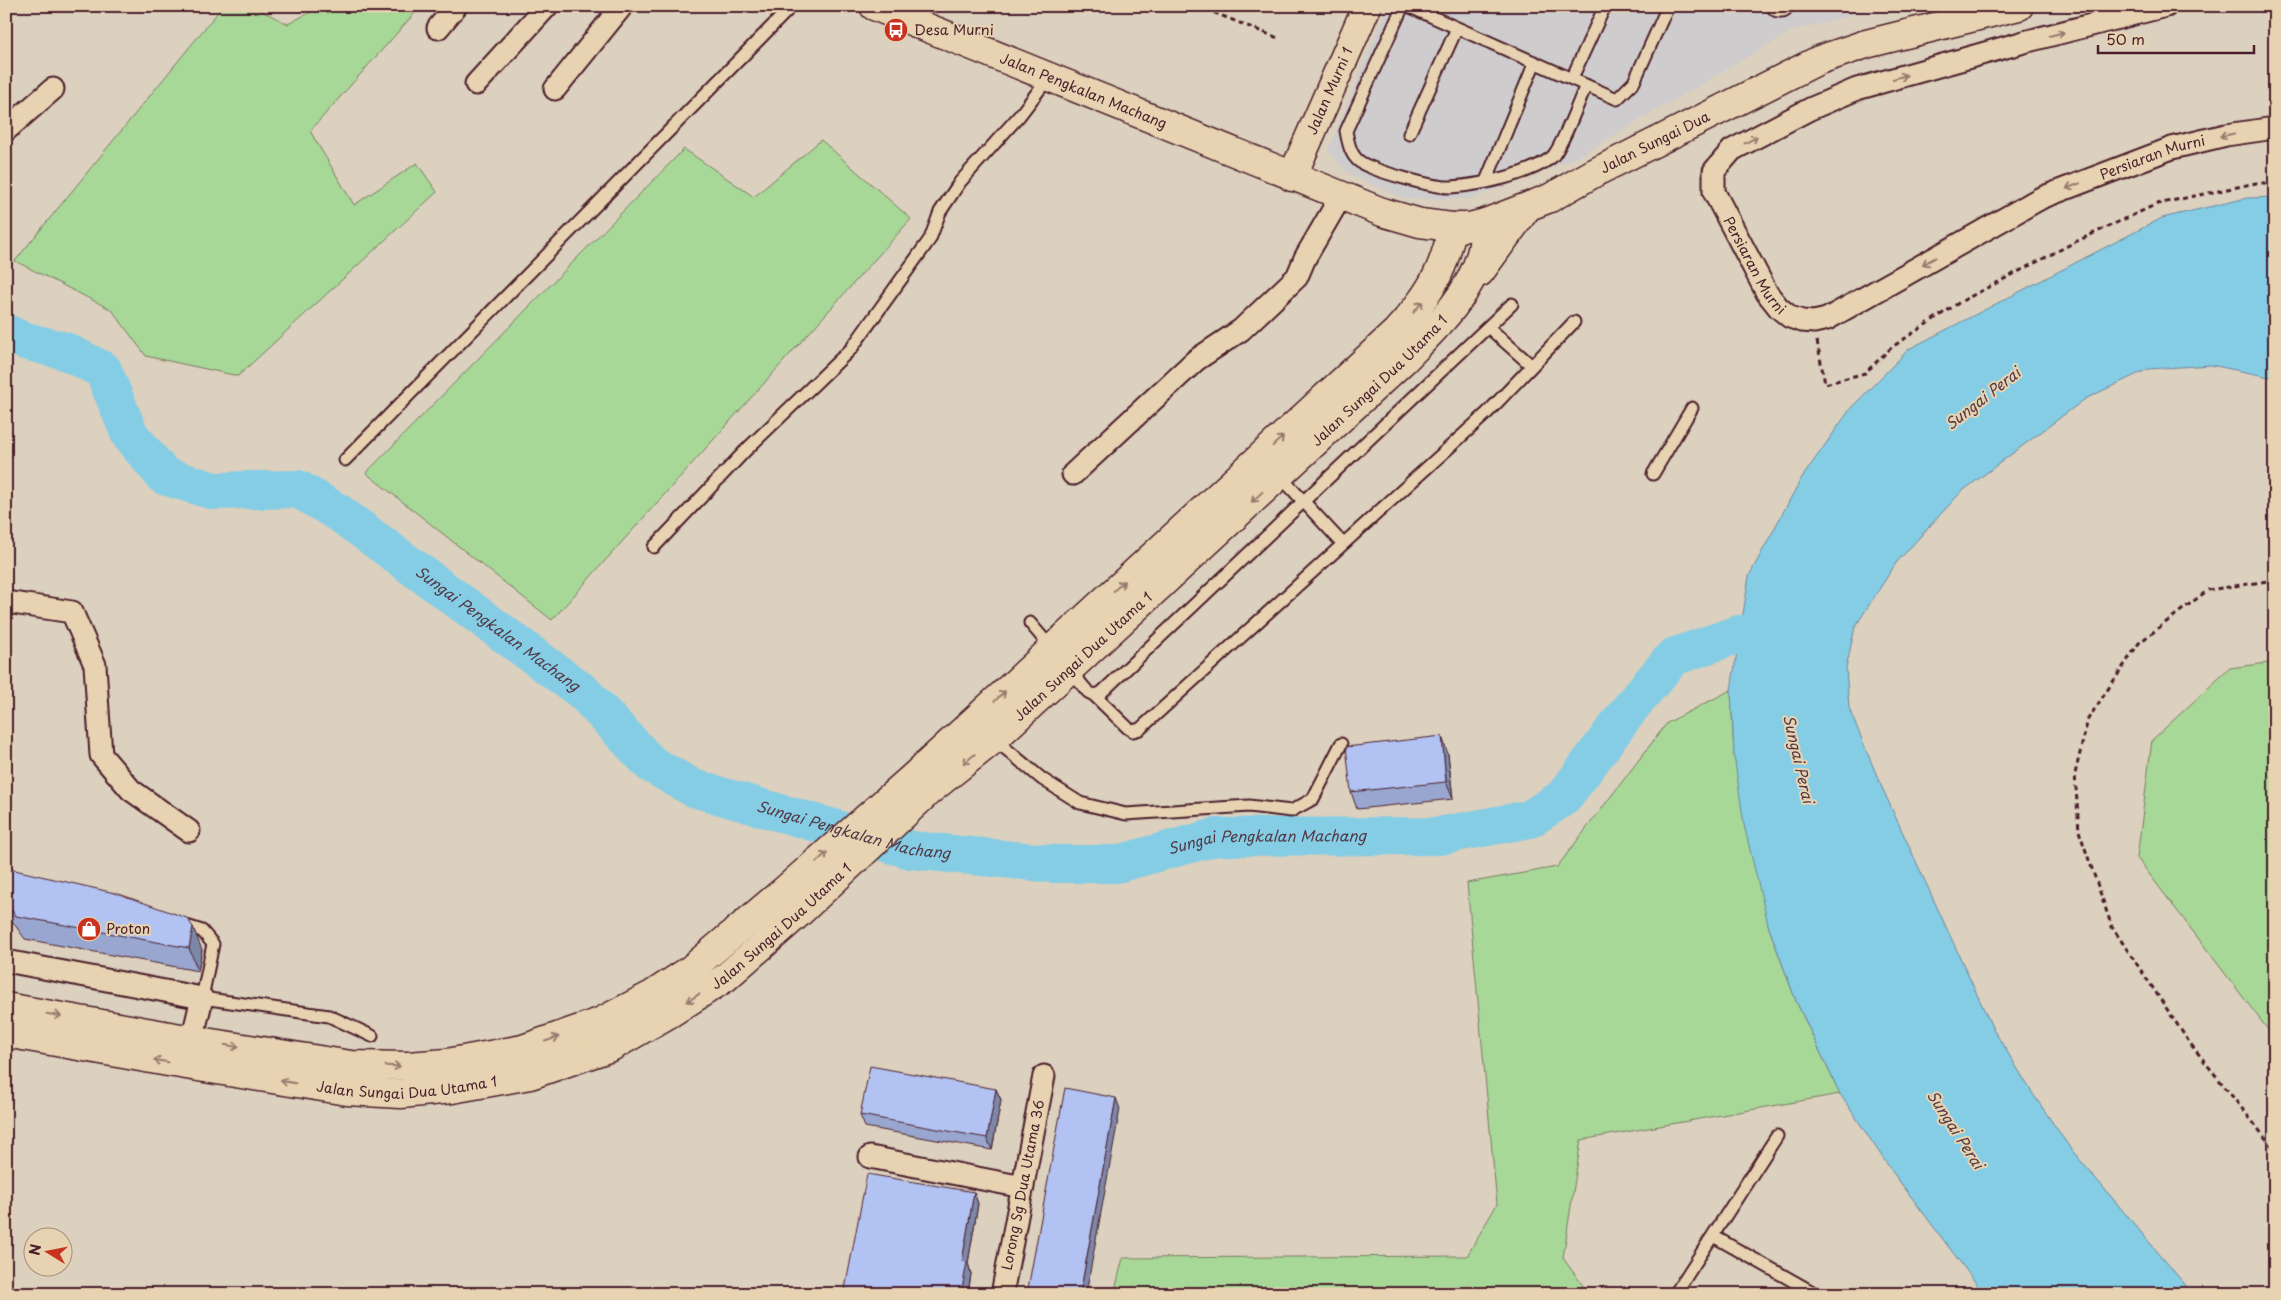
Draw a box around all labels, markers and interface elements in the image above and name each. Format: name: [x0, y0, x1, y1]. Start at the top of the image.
bus stop icon: Desa Murni: [883, 17, 909, 43]
place label: Desa Murni: [914, 19, 994, 40]
scale bar: [2098, 22, 2255, 54]
text: 50 m: [2106, 27, 2145, 50]
one-way arrow: [2048, 29, 2064, 38]
street label: Jalan Murni 1: [1301, 44, 1358, 138]
street label: Jalan Pengkalan Machang: [997, 47, 1170, 134]
one-way arrow: [1891, 71, 1907, 81]
street label: Jalan Sungai Dua: [1596, 105, 1713, 178]
street label: Persiaran Murni: [2097, 129, 2207, 185]
one-way arrow: [2219, 131, 2235, 141]
one-way arrow: [1743, 135, 1758, 144]
one-way arrow: [2065, 182, 2081, 191]
street label: Persiaran Murni: [1719, 213, 1791, 319]
one-way arrow: [1922, 257, 1936, 267]
one-way arrow: [1412, 301, 1423, 314]
street label: Jalan Sungai Dua Utama 1: [1306, 310, 1452, 451]
water label: Sungai Perai: [1940, 359, 2027, 435]
one-way arrow: [1271, 435, 1284, 447]
one-way arrow: [1251, 491, 1264, 503]
water label: Sungai Pengkalan Machang: [411, 560, 586, 697]
one-way arrow: [1113, 580, 1126, 592]
street label: Jalan Sungai Dua Utama 1: [1009, 587, 1157, 726]
one-way arrow: [993, 690, 1006, 702]
water label: Sungai Perai: [1778, 712, 1821, 808]
one-way arrow: [963, 754, 976, 765]
water label: Sungai Pengkalan Machang: [754, 794, 953, 864]
water label: Sungai Pengkalan Machang: [1165, 823, 1367, 860]
one-way arrow: [816, 851, 829, 863]
street label: Jalan Sungai Dua Utama 1: [707, 858, 856, 994]
shop icon: Proton: [76, 916, 102, 942]
place label: Proton: [106, 918, 150, 939]
one-way arrow: [687, 994, 701, 1004]
one-way arrow: [46, 1011, 62, 1021]
one-way arrow: [544, 1034, 559, 1043]
one-way arrow: [223, 1042, 239, 1052]
one-way arrow: [153, 1055, 169, 1065]
one-way arrow: [384, 1061, 400, 1071]
street label: Jalan Sungai Dua Utama 1: [315, 1070, 499, 1104]
one-way arrow: [281, 1076, 297, 1086]
water label: Sungai Perai: [1922, 1085, 1992, 1175]
street label: Lorong Sg Dua Utama 36: [996, 1098, 1049, 1272]
north arrow: [22, 1228, 72, 1278]
text: N: [23, 1242, 46, 1257]

